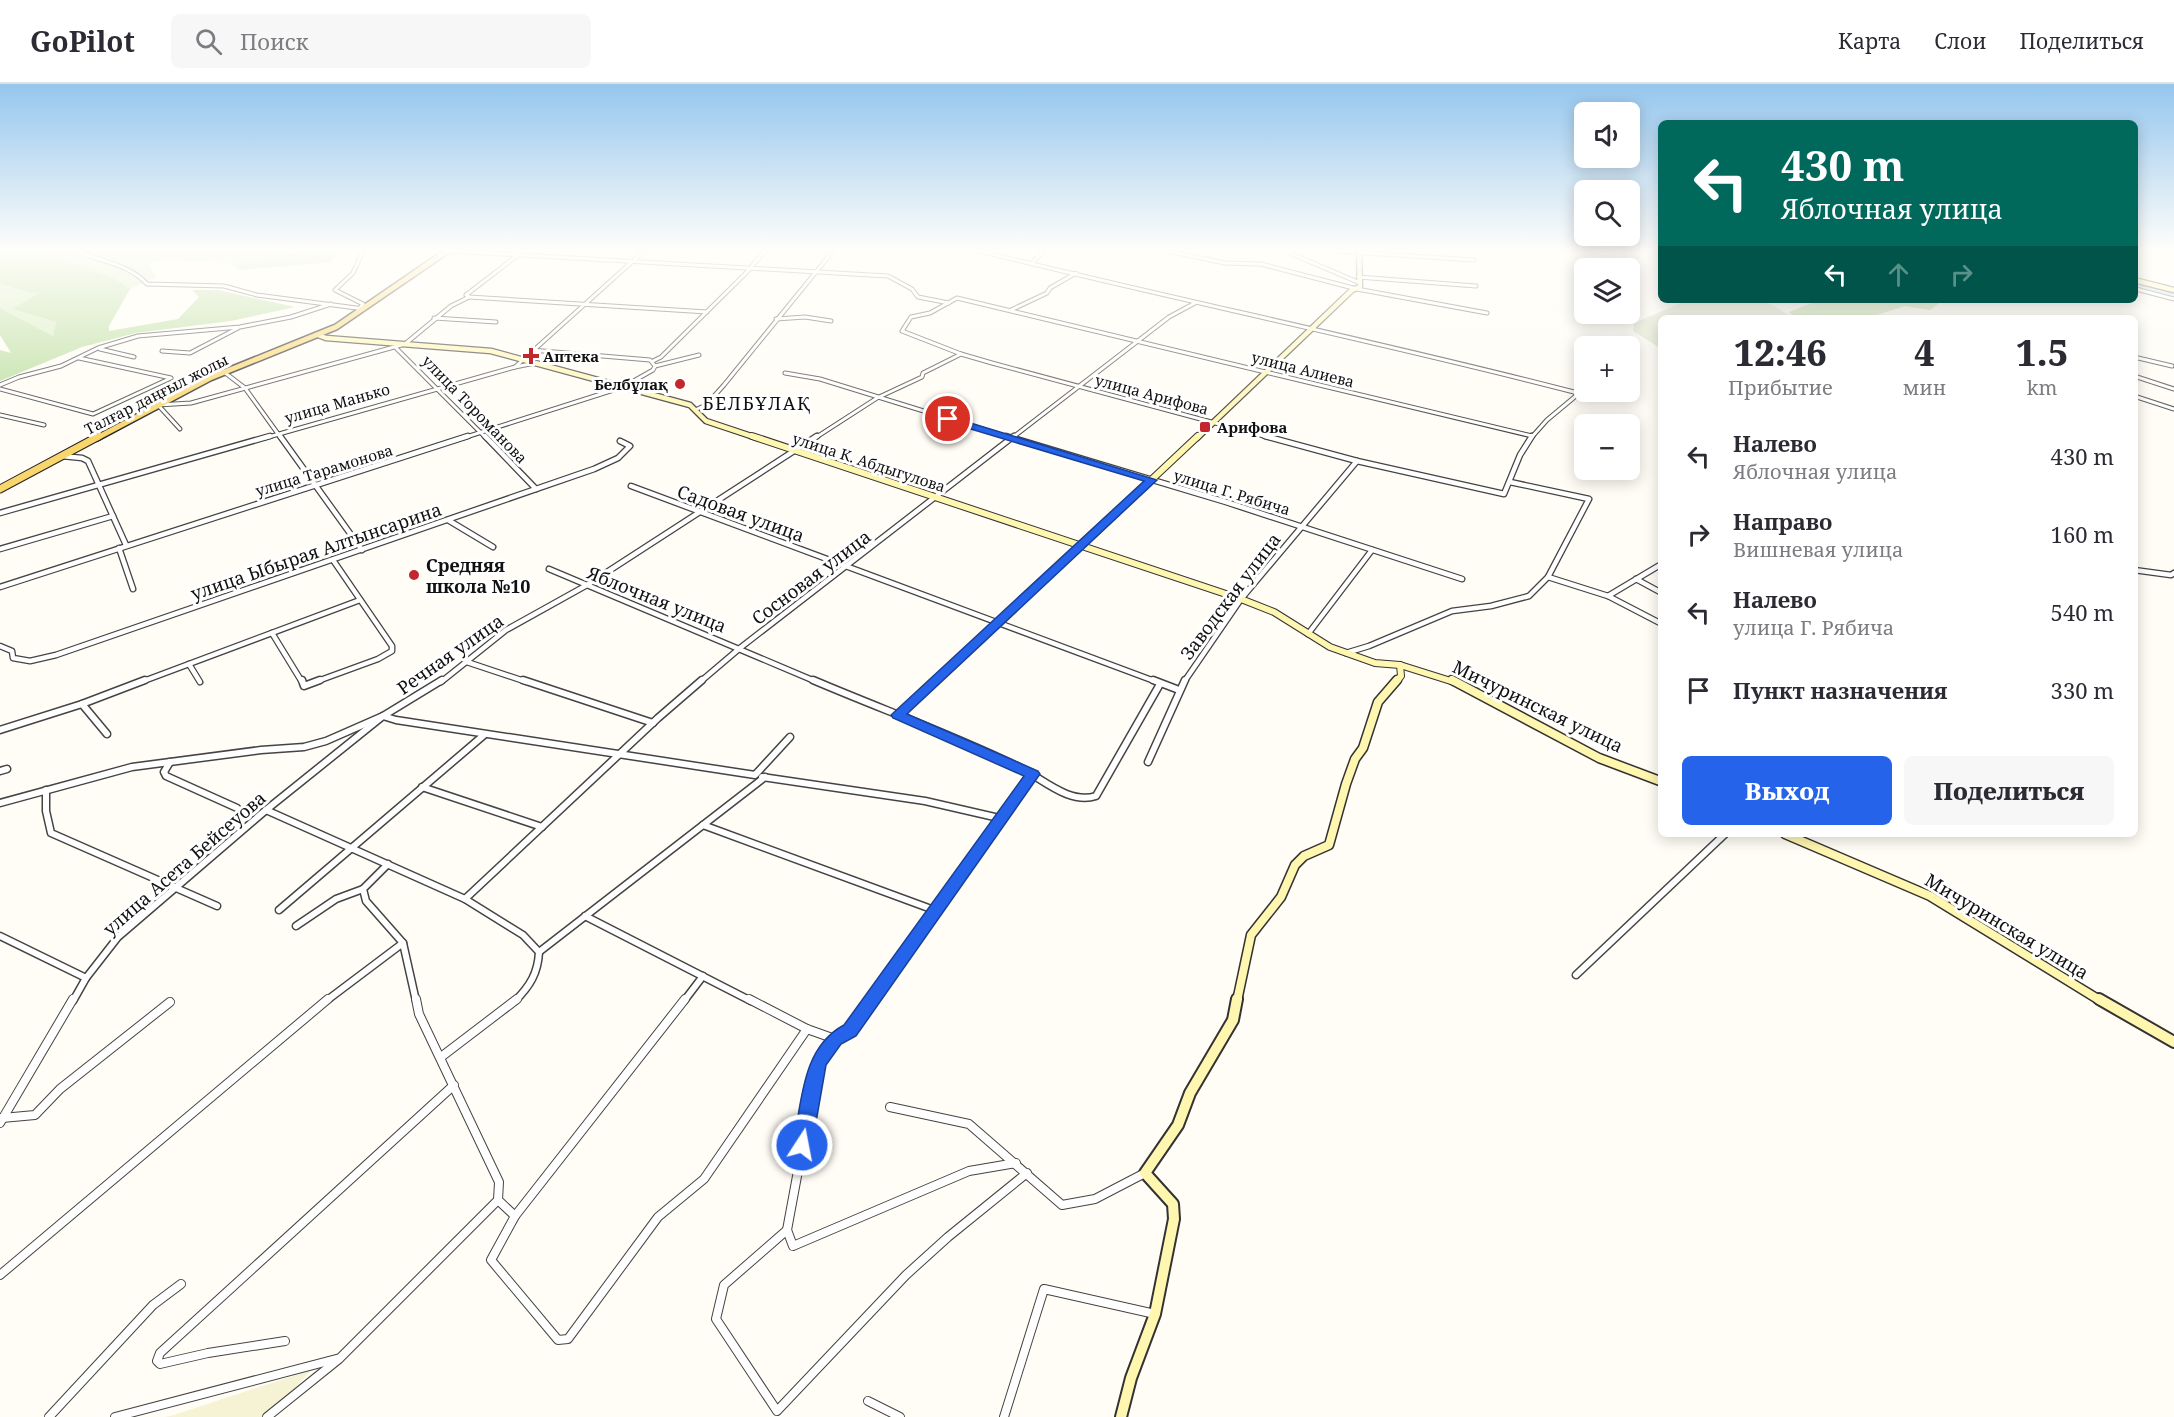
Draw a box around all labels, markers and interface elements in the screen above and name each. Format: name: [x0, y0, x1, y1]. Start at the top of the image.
search box: [171, 14, 591, 68]
text: GoPilot: [30, 22, 135, 60]
icon: search: [192, 25, 225, 58]
text: Поиск: [240, 26, 309, 56]
text: Карта: [1838, 27, 1901, 55]
text: Слои: [1934, 27, 1986, 55]
text: Поделиться: [2019, 27, 2144, 55]
map controls: [1574, 102, 1640, 480]
button: sound: [1574, 102, 1640, 168]
text: 430 m: [1781, 136, 1905, 193]
icon: left: [1682, 144, 1760, 222]
button: search: [1574, 180, 1640, 246]
text: Яблочная улица: [1781, 190, 2003, 227]
button: layers: [1574, 258, 1640, 324]
icon: left: [1819, 258, 1852, 291]
icon: ahead: [1882, 258, 1915, 291]
icon: right: [1945, 258, 1978, 291]
text: 12:46: [1734, 328, 1827, 377]
text: 4: [1914, 328, 1935, 377]
text: 1.5: [2016, 328, 2068, 377]
button: +: [1574, 336, 1640, 402]
place label: Аптека: [543, 346, 599, 366]
street label: улица Алиева: [1250, 347, 1356, 391]
street label: Талғар даңғыл жолы: [81, 349, 231, 439]
marker: Аптека: [524, 349, 538, 363]
street label: улица Тороманова: [418, 351, 532, 467]
street label: улица Арифова: [1093, 369, 1211, 419]
place label: Белбұлақ: [594, 374, 668, 394]
text: Прибытие: [1728, 374, 1833, 401]
text: мин: [1903, 374, 1946, 401]
text: km: [2027, 374, 2057, 401]
marker: Белбұлақ: [673, 377, 687, 391]
street label: улица Манько: [282, 378, 392, 428]
district label: БЕЛБҰЛАҚ: [702, 391, 812, 415]
pin: [922, 393, 973, 444]
icon: arrive: [931, 402, 964, 435]
button: −: [1574, 414, 1640, 480]
place label: Арифова: [1217, 417, 1287, 437]
marker: Арифова: [1198, 420, 1212, 434]
street label: улица К. Абдыгулова: [790, 428, 948, 496]
text: Налево: [1733, 428, 1817, 458]
street label: улица Тарамонова: [253, 440, 395, 500]
icon: left: [1682, 440, 1715, 473]
text: 430 m: [2051, 441, 2114, 471]
text: Яблочная улица: [1733, 458, 1897, 485]
street label: улица Г. Рябича: [1171, 465, 1293, 519]
street label: Садовая улица: [674, 479, 808, 547]
street label: улица Ыбырая Алтынсарина: [187, 497, 445, 605]
text: Направо: [1733, 506, 1832, 536]
icon: right: [1682, 518, 1715, 551]
text: 160 m: [2051, 519, 2114, 549]
street label: Сосновая улица: [746, 524, 876, 630]
street label: Заводская улица: [1174, 528, 1286, 664]
text: Вишневая улица: [1733, 536, 1903, 563]
place label: Средняя школа №10: [426, 553, 531, 598]
street label: Яблочная улица: [583, 560, 730, 638]
marker: Средняя школа №10: [407, 568, 421, 582]
text: Налево: [1733, 584, 1817, 614]
icon: left: [1682, 596, 1715, 629]
text: 540 m: [2051, 597, 2114, 627]
street label: Речная улица: [392, 608, 508, 700]
text: улица Г. Рябича: [1733, 614, 1894, 641]
street label: Мичуринская улица: [1449, 654, 1627, 758]
icon: arrive: [1682, 674, 1715, 707]
text: Пункт назначения: [1733, 675, 1947, 705]
text: 330 m: [2051, 675, 2114, 705]
button: Выход: [1682, 756, 1892, 825]
button: Поделиться: [1904, 756, 2114, 825]
street label: улица Асета Бейсеуова: [97, 786, 271, 940]
street label: Мичуринская улица: [1921, 868, 2093, 984]
position arrow: [770, 1113, 834, 1177]

